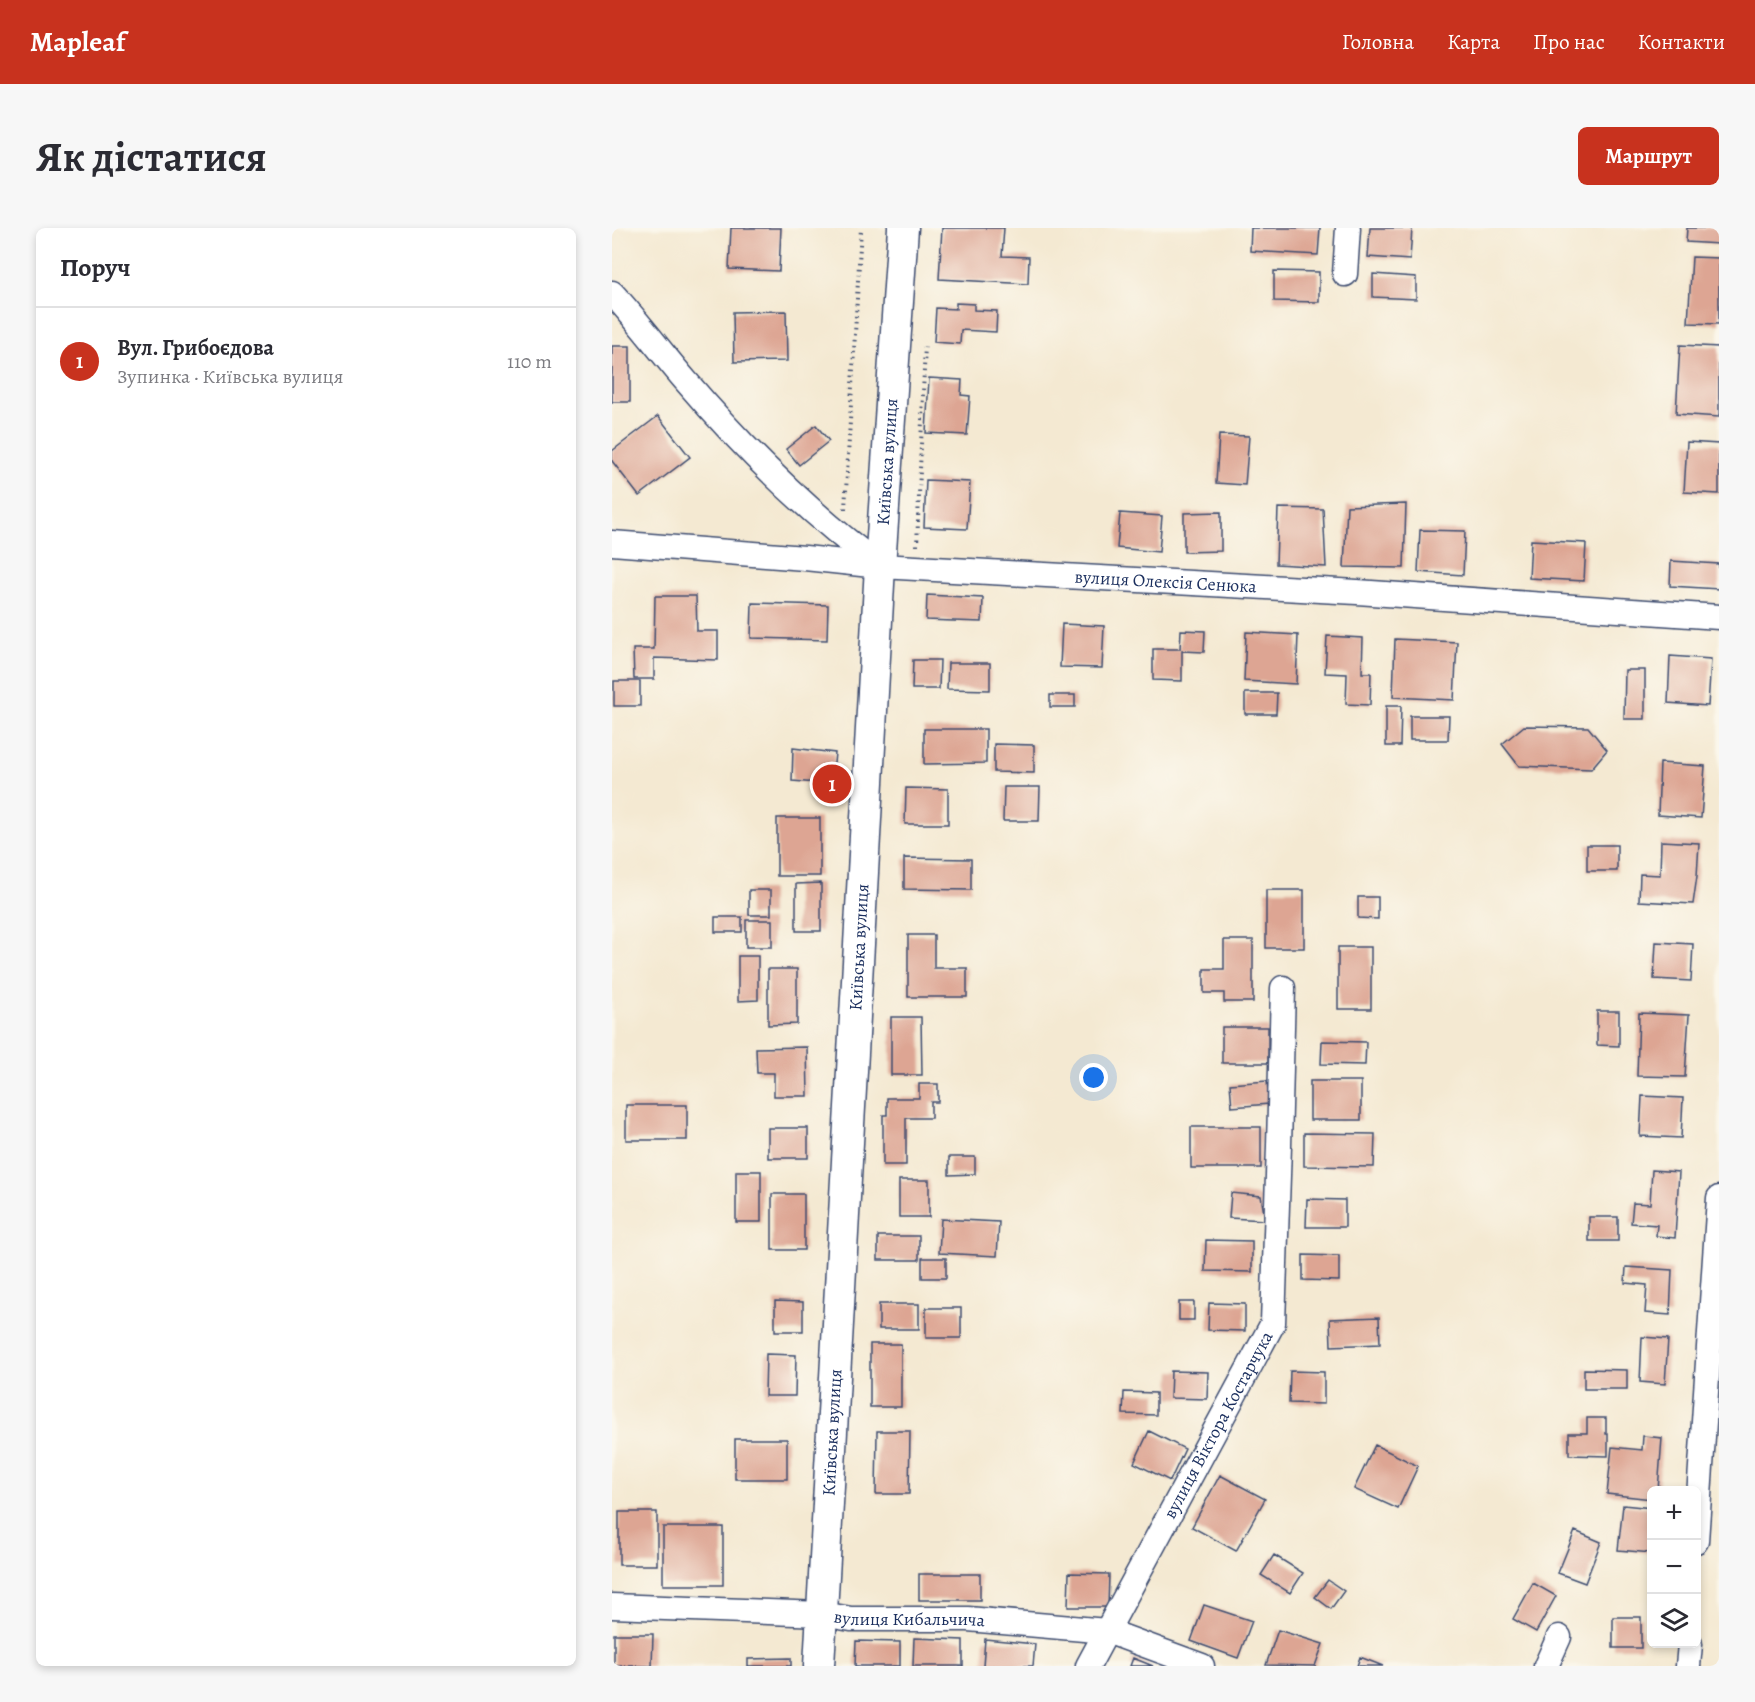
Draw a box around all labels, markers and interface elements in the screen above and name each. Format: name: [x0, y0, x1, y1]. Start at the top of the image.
text: Mapleaf: [30, 23, 125, 61]
text: Головна: [1342, 28, 1414, 56]
text: Карта: [1447, 28, 1500, 56]
text: Про нас: [1533, 28, 1605, 56]
text: Контакти: [1638, 28, 1725, 56]
button: Маршрут: [1578, 127, 1719, 185]
text: Як дістатися: [36, 128, 267, 185]
text: Поруч: [60, 250, 131, 285]
text: Вул. Грибоєдова: [117, 333, 274, 363]
text: 1: [76, 348, 83, 375]
text: 110 m: [507, 348, 552, 375]
text: Зупинка · Київська вулиця: [117, 363, 343, 390]
street label: Київська вулиця: [871, 398, 903, 526]
street label: вулиця Олексія Сенюка: [1074, 565, 1258, 599]
pin: 1: [812, 762, 852, 806]
street label: Київська вулиця: [843, 883, 874, 1011]
your location: [1079, 1063, 1108, 1092]
street label: вулиця Віктора Костарчука: [1158, 1326, 1279, 1523]
street label: Київська вулиця: [816, 1368, 847, 1497]
map controls: [1647, 1486, 1701, 1648]
button: +: [1647, 1486, 1701, 1540]
button: −: [1647, 1540, 1701, 1594]
button: layers: [1647, 1594, 1701, 1648]
street label: вулиця Кибальчича: [832, 1604, 987, 1632]

